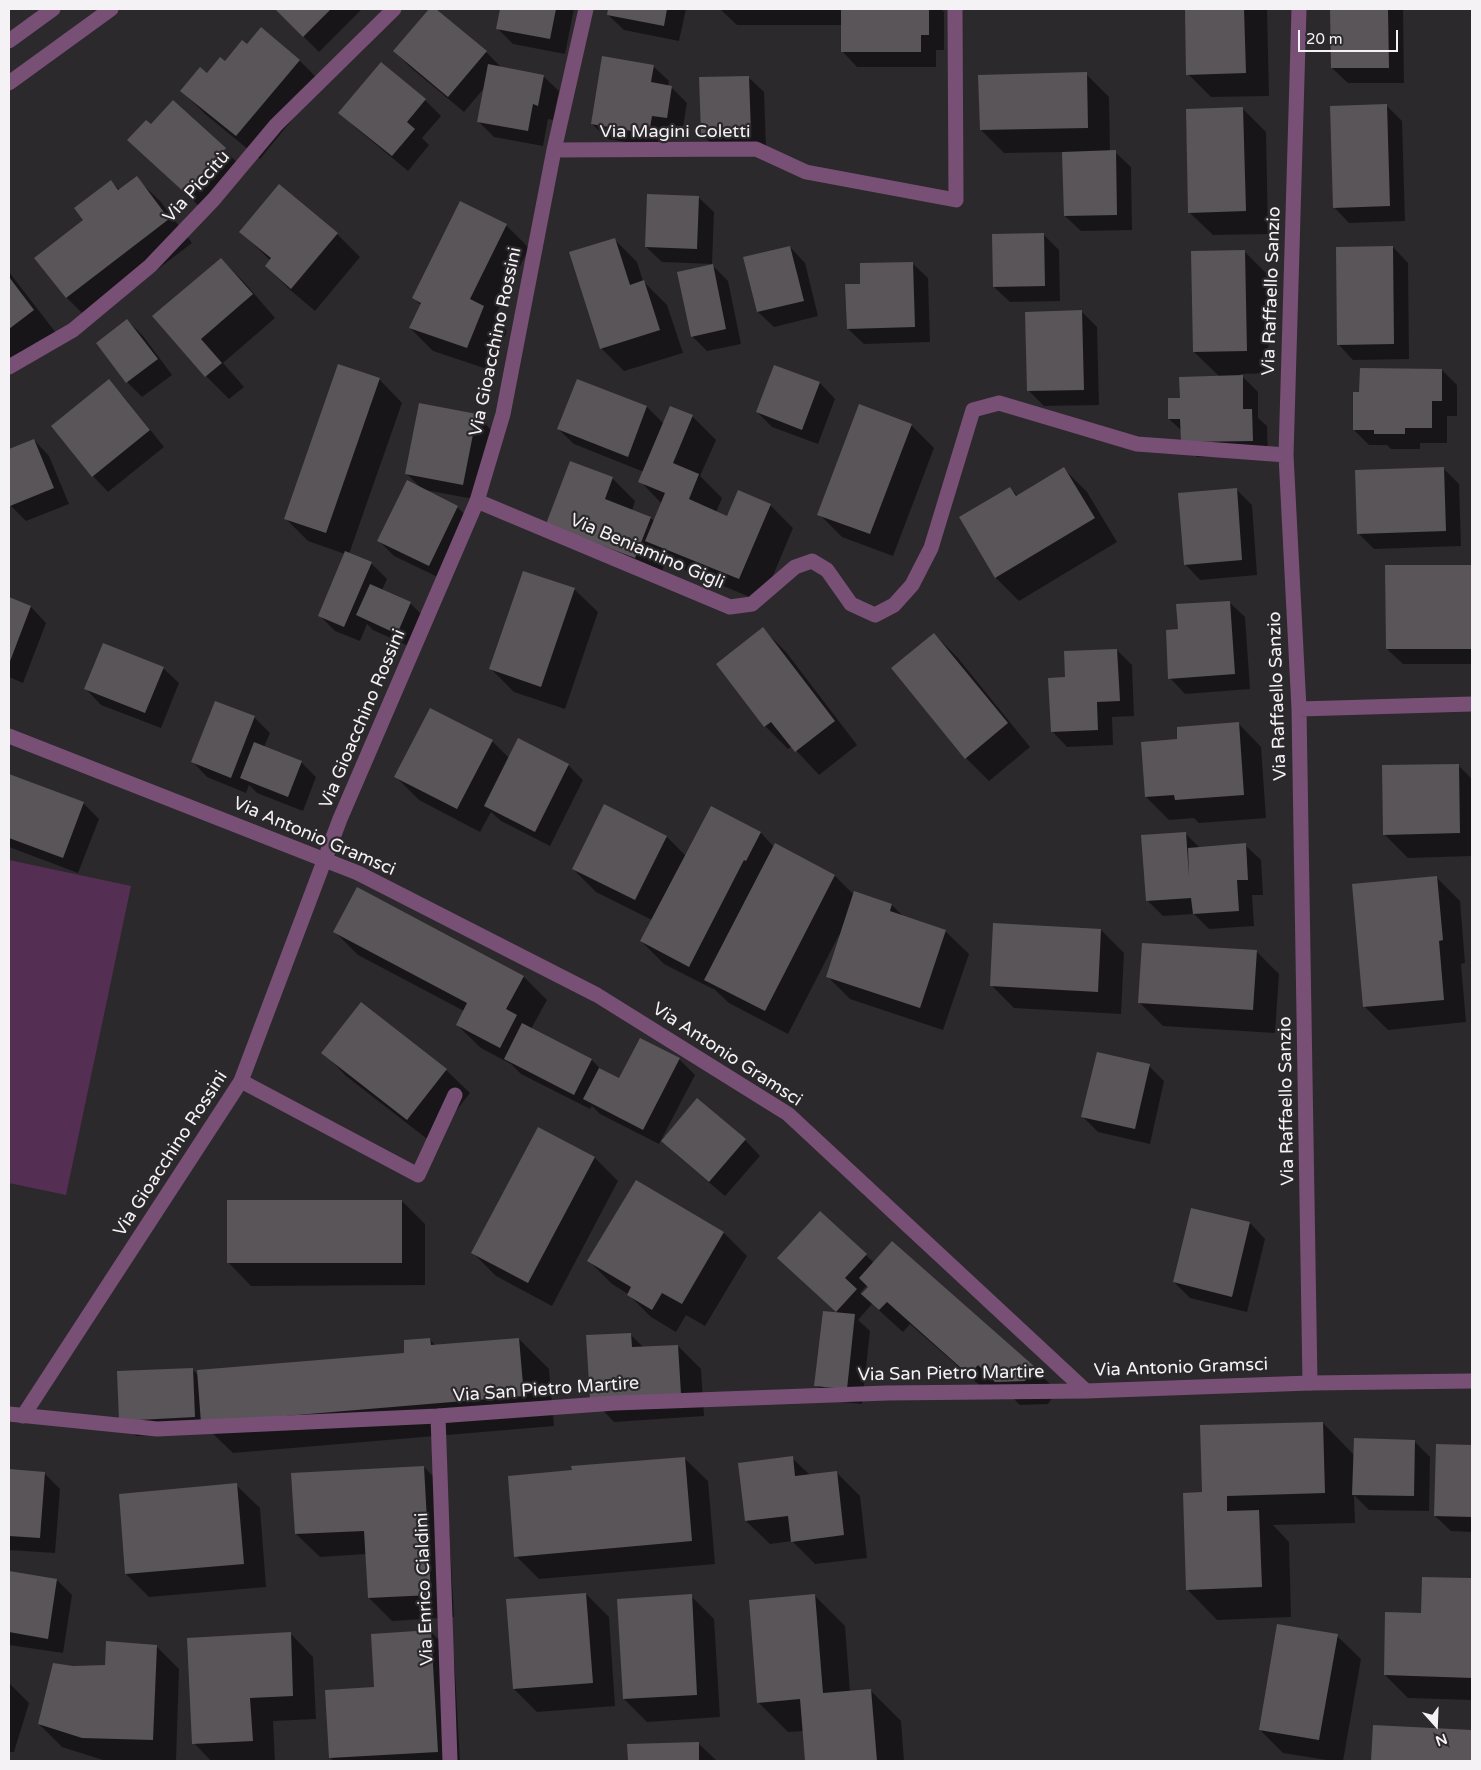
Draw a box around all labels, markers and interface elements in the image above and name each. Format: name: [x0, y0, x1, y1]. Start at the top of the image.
scale bar: [1301, 20, 1401, 52]
text: 20 m: [1306, 30, 1343, 48]
street label: Via Magini Coletti: [599, 121, 751, 143]
street label: Via Piccitù: [159, 147, 235, 227]
street label: Via Raffaello Sanzio: [1258, 206, 1286, 376]
street label: Via Gioacchino Rossini: [465, 245, 527, 439]
street label: Via Beniamino Gigli: [566, 510, 728, 594]
street label: Via Raffaello Sanzio: [1264, 611, 1292, 781]
street label: Via Gioacchino Rossini: [315, 626, 411, 812]
street label: Via Antonio Gramsci: [230, 793, 398, 881]
street label: Via Antonio Gramsci: [648, 998, 806, 1112]
street label: Via Raffaello Sanzio: [1275, 1016, 1299, 1186]
street label: Via Gioacchino Rossini: [109, 1067, 233, 1241]
street label: Via Antonio Gramsci: [1094, 1354, 1268, 1382]
street label: Via San Pietro Martire: [857, 1362, 1045, 1386]
street label: Via San Pietro Martire: [452, 1373, 640, 1407]
street label: Via Enrico Cialdini: [412, 1512, 438, 1666]
north arrow: [1411, 1700, 1461, 1750]
text: N: [1433, 1730, 1449, 1749]

